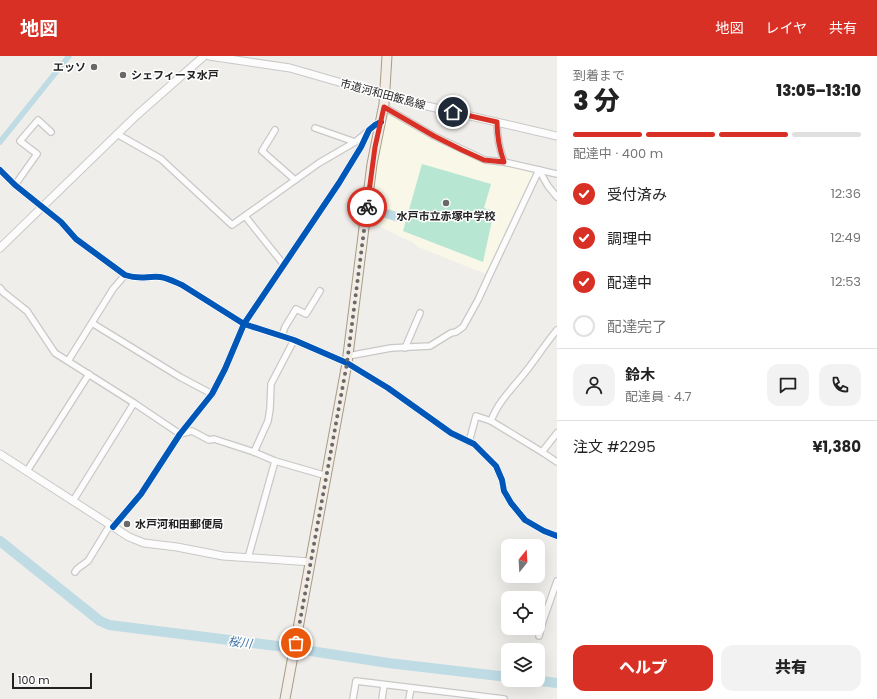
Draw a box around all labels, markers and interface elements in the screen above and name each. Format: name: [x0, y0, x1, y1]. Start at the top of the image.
text: 地図: [20, 15, 58, 42]
text: 地図: [715, 18, 743, 38]
text: レイヤ: [765, 18, 807, 38]
text: 共有: [829, 18, 857, 38]
place label: エッソ: [53, 59, 86, 75]
marker: エッソ: [89, 62, 99, 72]
text: 到着まで: [573, 66, 625, 85]
place label: シェフィーヌ水戸: [131, 67, 219, 83]
marker: シェフィーヌ水戸: [118, 70, 128, 80]
street label: 市道河和田飯島線: [338, 75, 428, 113]
text: 13:05–13:10: [776, 80, 861, 101]
text: 3 分: [573, 83, 620, 119]
pin: [436, 95, 470, 129]
icon: home: [442, 101, 464, 123]
text: 配達中 · 400 m: [573, 144, 663, 163]
icon: check: [573, 183, 595, 205]
text: 受付済み: [607, 184, 667, 205]
text: 12:36: [831, 184, 861, 203]
courier: [347, 187, 387, 227]
icon: bike: [356, 196, 378, 218]
marker: 水戸市立赤塚中学校: [441, 198, 451, 208]
place label: 水戸市立赤塚中学校: [397, 208, 496, 224]
icon: check: [573, 227, 595, 249]
text: 調理中: [607, 228, 652, 249]
text: 12:49: [830, 228, 861, 247]
icon: check: [573, 271, 595, 293]
text: 配達中: [607, 272, 652, 293]
text: 12:53: [831, 272, 861, 291]
text: 配達完了: [607, 316, 667, 337]
button: person: [573, 364, 615, 406]
text: 鈴木: [625, 364, 655, 385]
button: chat: [767, 364, 809, 406]
button: phone: [819, 364, 861, 406]
text: 配達員 · 4.7: [625, 387, 692, 406]
text: 注文 #2295: [573, 436, 656, 457]
text: ¥1,380: [812, 436, 861, 457]
place label: 水戸河和田郵便局: [135, 516, 223, 532]
marker: 水戸河和田郵便局: [122, 519, 132, 529]
north arrow: [501, 539, 545, 583]
map controls: [501, 539, 545, 687]
button: locate: [501, 591, 545, 635]
pin: [279, 626, 313, 660]
water label: 桜川: [227, 632, 255, 652]
icon: bag: [285, 632, 307, 654]
button: layers: [501, 643, 545, 687]
button: ヘルプ: [573, 645, 713, 691]
button: 共有: [721, 645, 861, 691]
scale bar: [12, 671, 92, 690]
text: 100 m: [18, 672, 50, 688]

